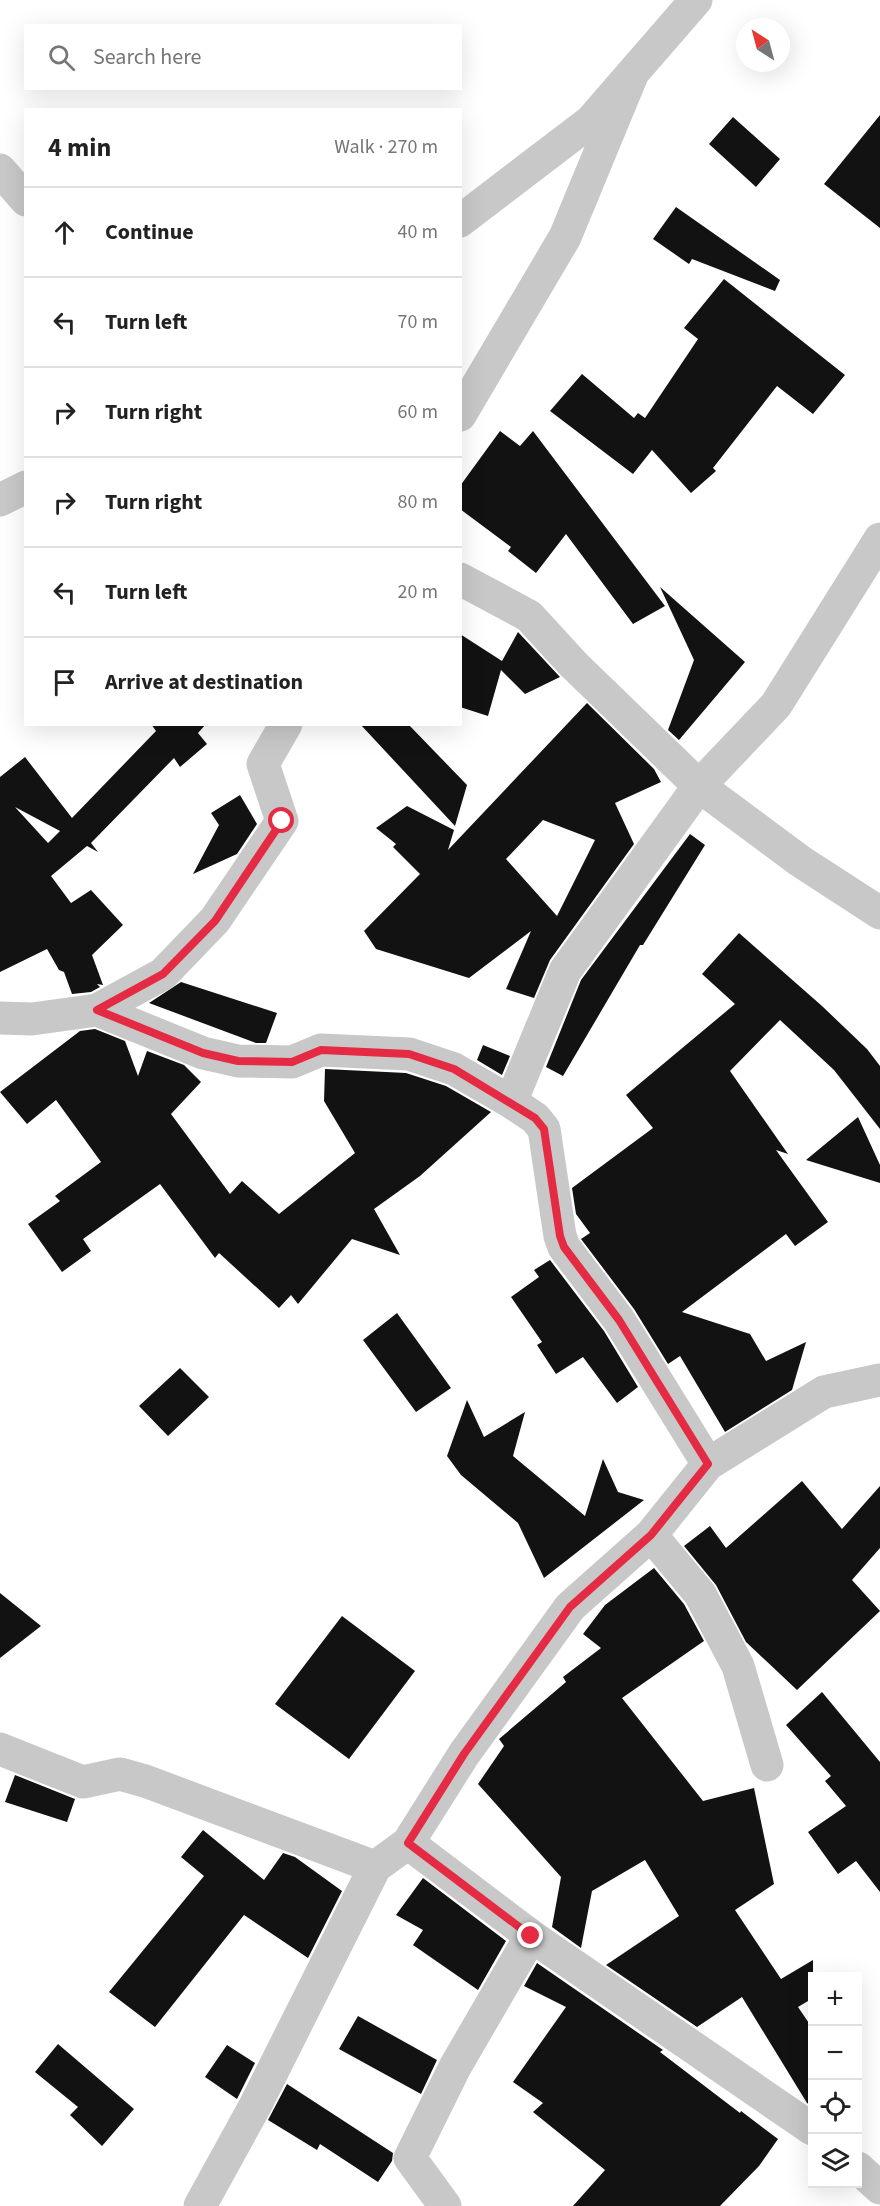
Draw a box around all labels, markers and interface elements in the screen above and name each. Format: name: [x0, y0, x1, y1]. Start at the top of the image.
north arrow: [736, 18, 790, 72]
search box: [24, 24, 462, 90]
icon: search: [45, 41, 78, 74]
text: Search here: [93, 41, 201, 73]
text: 4 min: [48, 129, 111, 166]
text: Walk · 270 m: [334, 133, 438, 161]
icon: ahead: [48, 216, 81, 249]
text: Continue: [105, 216, 194, 248]
text: 40 m: [398, 218, 438, 246]
icon: left: [48, 306, 81, 339]
text: Turn left: [105, 306, 187, 338]
text: 70 m: [398, 308, 438, 336]
icon: right: [48, 396, 81, 429]
text: Turn right: [105, 396, 202, 428]
text: 60 m: [398, 398, 438, 426]
icon: right: [48, 486, 81, 519]
text: Turn right: [105, 486, 202, 518]
text: 80 m: [398, 488, 438, 516]
icon: left: [48, 576, 81, 609]
text: Turn left: [105, 576, 187, 608]
text: 20 m: [398, 578, 438, 606]
icon: arrive: [48, 666, 81, 699]
text: Arrive at destination: [105, 666, 303, 698]
route start: [268, 807, 294, 833]
route end: [517, 1922, 543, 1948]
map controls: [808, 1972, 862, 2188]
button: +: [808, 1972, 862, 2026]
button: −: [808, 2026, 862, 2080]
button: locate: [808, 2080, 862, 2134]
button: layers: [808, 2134, 862, 2188]

